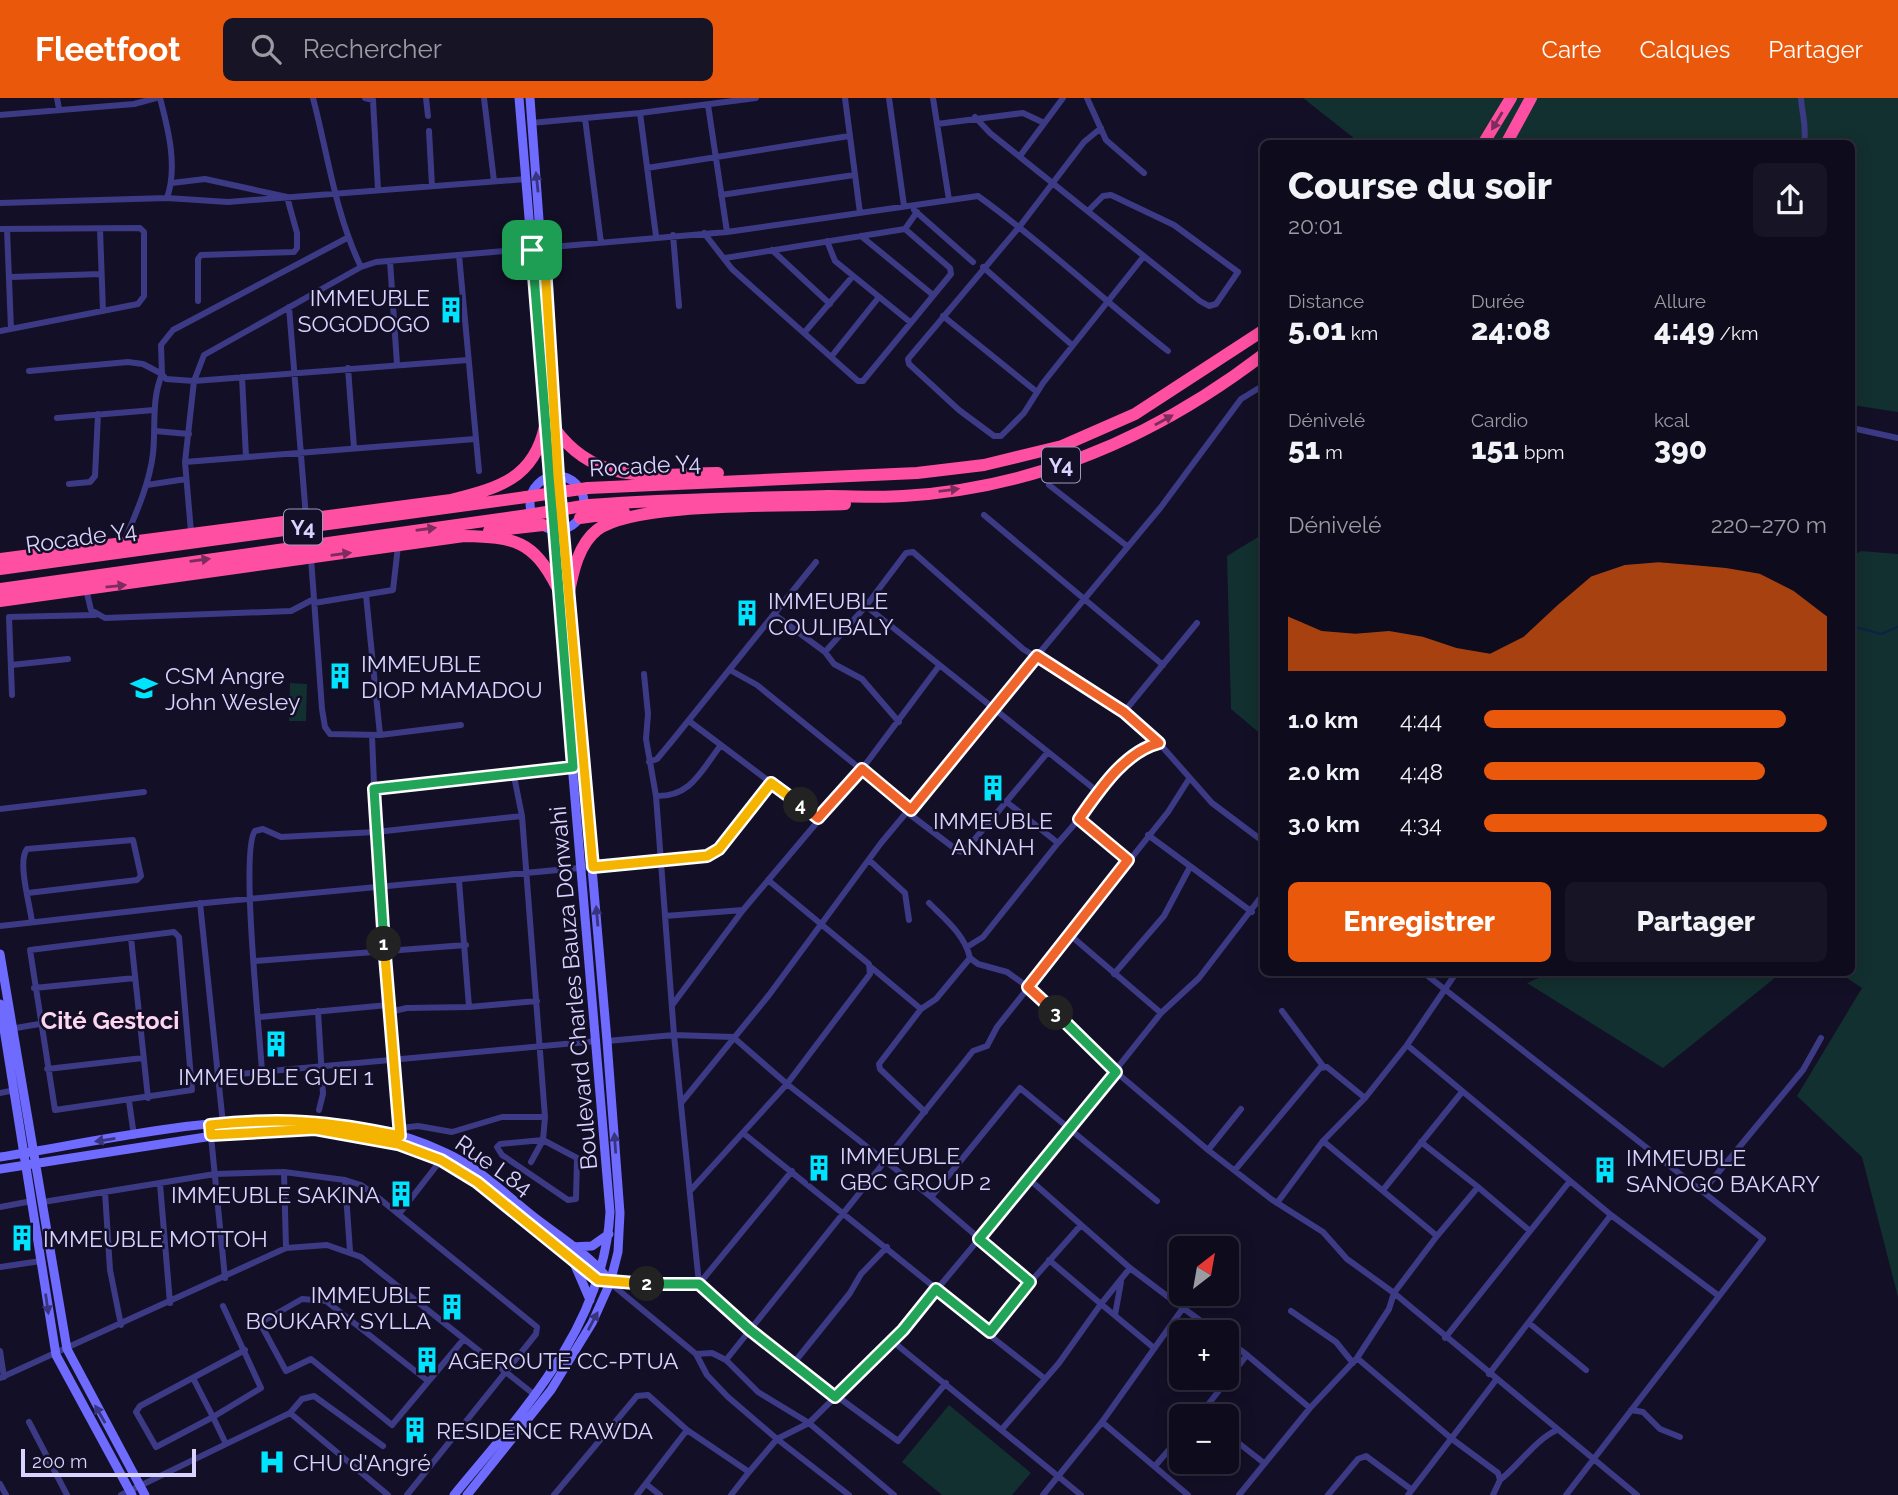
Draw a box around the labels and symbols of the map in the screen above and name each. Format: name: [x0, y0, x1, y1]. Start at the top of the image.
one-way arrow: [1491, 111, 1503, 130]
one-way arrow: [531, 171, 542, 193]
pin: [502, 220, 562, 280]
place label: IMMEUBLE SOGODOGO: [298, 284, 430, 337]
building icon: IMMEUBLE SOGODOGO: [436, 295, 466, 325]
one-way arrow: [1155, 414, 1174, 426]
road number: Y4: [1042, 448, 1080, 482]
street label: Rocade Y4: [588, 449, 702, 481]
one-way arrow: [938, 484, 960, 495]
road number: Y4: [284, 510, 322, 544]
street label: Rocade Y4: [24, 516, 138, 558]
one-way arrow: [415, 523, 437, 534]
one-way arrow: [331, 548, 353, 559]
one-way arrow: [189, 554, 211, 565]
one-way arrow: [105, 580, 127, 591]
place label: IMMEUBLE COULIBALY: [768, 587, 894, 640]
building icon: IMMEUBLE COULIBALY: [732, 598, 762, 628]
place label: IMMEUBLE DIOP MAMADOU: [361, 650, 543, 703]
building icon: IMMEUBLE DIOP MAMADOU: [325, 661, 355, 691]
place label: CSM Angre John Wesley: [165, 662, 300, 715]
school or university icon: CSM Angre John Wesley: [129, 673, 159, 703]
building icon: IMMEUBLE ANNAH: [978, 773, 1008, 803]
pin: 4: [784, 788, 818, 822]
street label: Boulevard Charles Bauza Donwahi: [544, 805, 602, 1171]
place label: IMMEUBLE ANNAH: [933, 807, 1053, 860]
one-way arrow: [591, 905, 602, 927]
pin: 1: [366, 926, 402, 962]
pin: 3: [1038, 996, 1074, 1030]
district label: Cité Gestoci: [41, 1006, 179, 1035]
building icon: IMMEUBLE GUEI 1: [261, 1029, 291, 1059]
place label: IMMEUBLE GUEI 1: [178, 1063, 374, 1090]
street label: Rue L84: [450, 1129, 538, 1201]
one-way arrow: [609, 1132, 620, 1154]
one-way arrow: [94, 1135, 116, 1146]
place label: IMMEUBLE GBC GROUP 2: [840, 1142, 991, 1195]
place label: IMMEUBLE SANOGO BAKARY: [1626, 1144, 1820, 1197]
building icon: IMMEUBLE GBC GROUP 2: [804, 1153, 834, 1183]
building icon: IMMEUBLE SANOGO BAKARY: [1590, 1155, 1620, 1185]
building icon: IMMEUBLE SAKINA: [386, 1179, 416, 1209]
place label: IMMEUBLE SAKINA: [171, 1181, 380, 1208]
building icon: IMMEUBLE MOTTOH: [7, 1223, 37, 1253]
place label: IMMEUBLE MOTTOH: [43, 1225, 268, 1252]
north arrow: [1169, 1236, 1239, 1306]
pin: 2: [630, 1266, 664, 1302]
place label: IMMEUBLE BOUKARY SYLLA: [245, 1281, 431, 1334]
building icon: IMMEUBLE BOUKARY SYLLA: [437, 1292, 467, 1322]
one-way arrow: [42, 1293, 53, 1315]
one-way arrow: [587, 1311, 599, 1331]
building icon: AGEROUTE CC-PTUA: [412, 1345, 442, 1375]
place label: AGEROUTE CC-PTUA: [448, 1347, 679, 1374]
one-way arrow: [94, 1404, 106, 1424]
building icon: RESIDENCE RAWDA: [400, 1415, 430, 1445]
place label: RESIDENCE RAWDA: [436, 1417, 653, 1444]
scale bar: [21, 1446, 196, 1478]
hospital icon: CHU d'Angré: [257, 1447, 287, 1477]
place label: CHU d'Angré: [293, 1449, 431, 1476]

